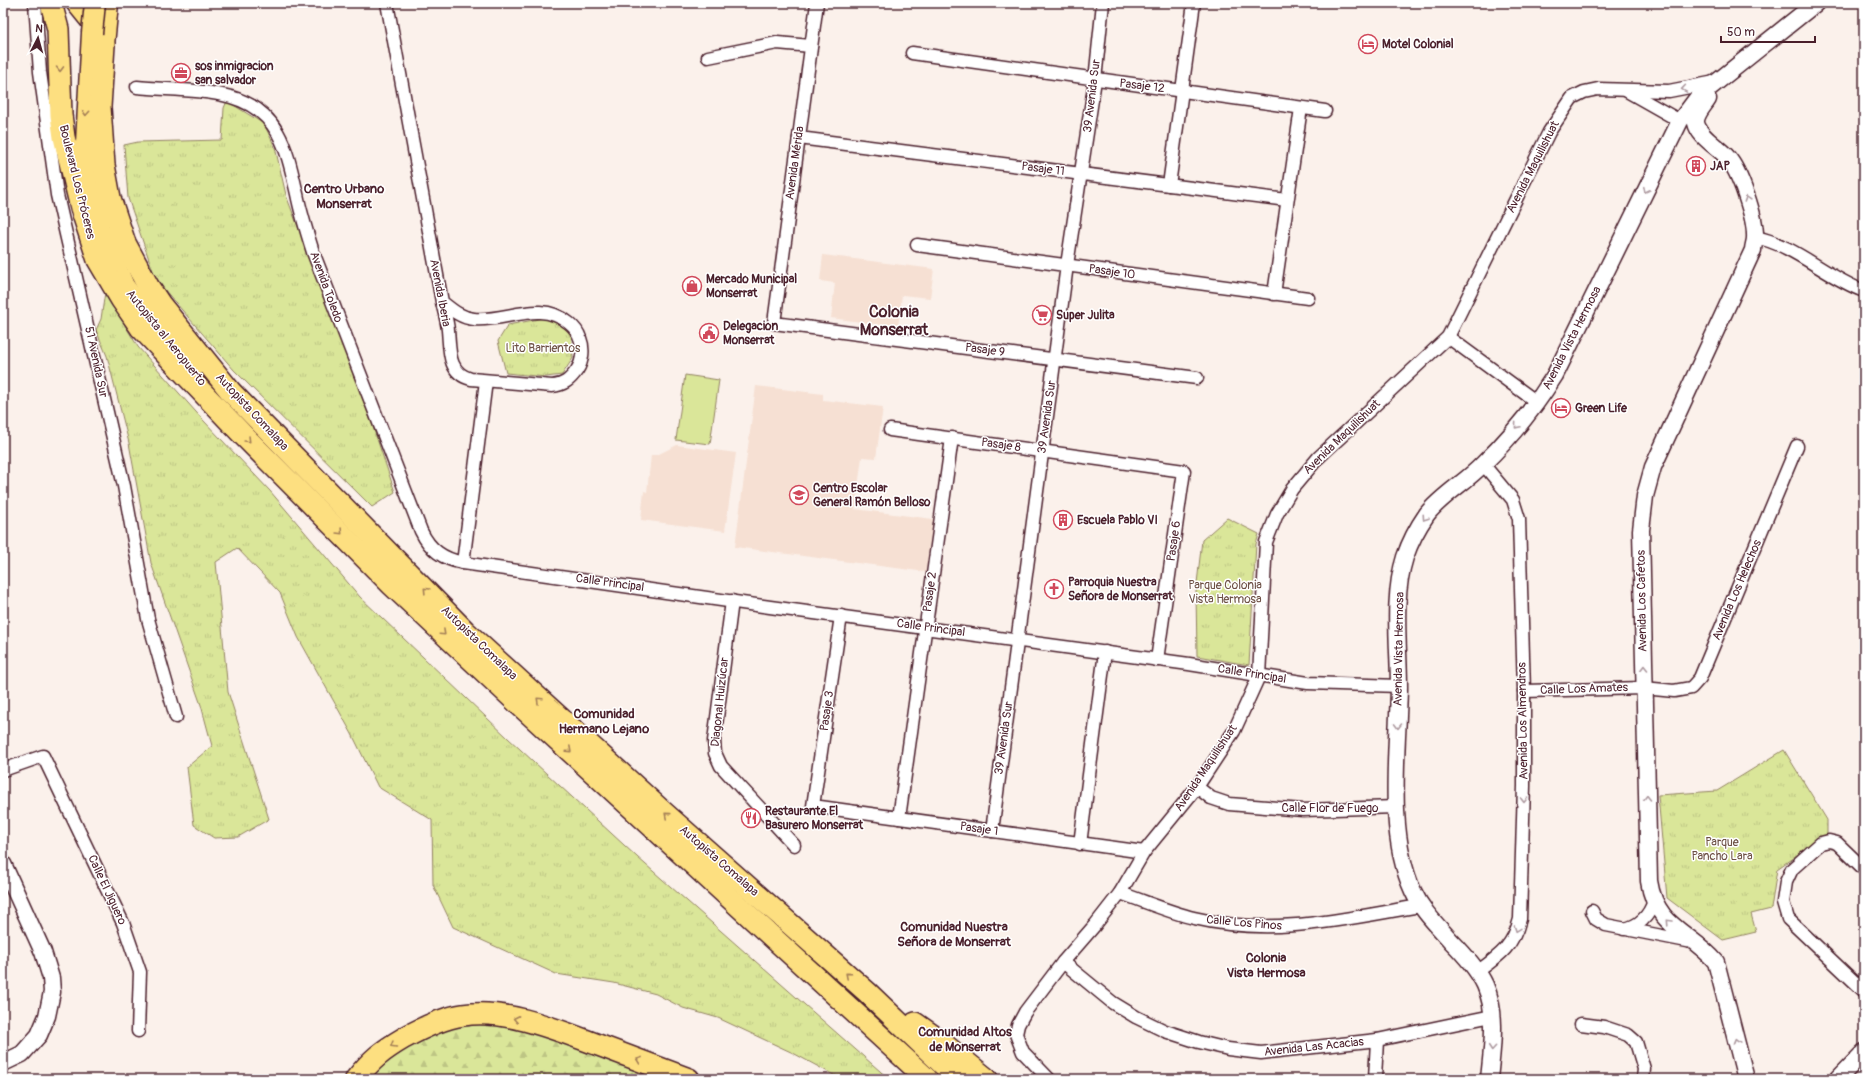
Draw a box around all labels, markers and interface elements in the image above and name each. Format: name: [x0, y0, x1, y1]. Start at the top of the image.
north arrow: [18, 18, 58, 58]
scale bar: [1721, 18, 1815, 44]
text: N: [35, 22, 44, 35]
text: 50 m: [1727, 25, 1755, 40]
hotel icon: Motel Colonial: [1357, 33, 1379, 55]
place label: Motel Colonial: [1382, 37, 1454, 52]
street label: 39 Avenida Sur: [1080, 58, 1104, 134]
place label: sos inmigracion san salvador: [195, 59, 274, 88]
office icon: sos inmigracion san salvador: [170, 62, 192, 84]
one-way arrow: [56, 66, 64, 72]
street label: Pasaje 12: [1119, 76, 1166, 96]
one-way arrow: [1681, 84, 1688, 93]
one-way arrow: [82, 110, 91, 116]
street label: Avenida Maquilishuat: [1503, 118, 1563, 216]
street label: Boulevard Los Próceres: [56, 123, 99, 241]
street label: Avenida Mérida: [782, 125, 808, 201]
building icon: JAP: [1685, 155, 1707, 177]
street label: Pasaje 11: [1021, 159, 1065, 179]
place label: JAP: [1710, 159, 1731, 174]
district label: Centro Urbano Monserrat: [304, 181, 384, 212]
one-way arrow: [1643, 186, 1651, 193]
one-way arrow: [1743, 195, 1752, 202]
street label: Avenida Toledo: [306, 249, 346, 325]
street label: Avenida Iberia: [426, 258, 454, 328]
street label: Pasaje 10: [1088, 261, 1136, 283]
place label: Mercado Municipal Monserrat: [706, 272, 797, 301]
shop icon: Mercado Municipal Monserrat: [681, 275, 703, 297]
street label: Avenida Vista Hermosa: [1539, 283, 1605, 392]
street label: Autopista al Aeropuerto: [123, 287, 210, 390]
district label: Colonia Monserrat: [860, 302, 929, 340]
supermarket icon: Super Julita: [1031, 304, 1053, 326]
place label: Super Julita: [1056, 308, 1115, 323]
place label: Delegacion Monserrat: [723, 319, 778, 348]
public building icon: Delegacion Monserrat: [698, 322, 720, 344]
street label: 51 Avenida Sur: [81, 325, 111, 400]
street label: Pasaje 9: [964, 340, 1006, 360]
park label: Lito Barrientos: [506, 341, 581, 356]
street label: Autopista Comalapa: [212, 370, 292, 454]
street label: 39 Avenida Sur: [1034, 379, 1060, 455]
street label: Avenida Maquilishuat: [1300, 396, 1384, 478]
hotel icon: Green Life: [1550, 397, 1572, 419]
place label: Green Life: [1575, 401, 1628, 416]
one-way arrow: [1514, 421, 1521, 429]
one-way arrow: [243, 435, 251, 443]
street label: Pasaje 8: [980, 435, 1022, 455]
place label: Centro Escolar General Ramón Belloso: [813, 481, 931, 510]
school or university icon: Centro Escolar General Ramón Belloso: [788, 484, 810, 506]
building icon: Escuela Pablo VI: [1052, 509, 1074, 531]
place label: Escuela Pablo VI: [1077, 513, 1158, 528]
one-way arrow: [1422, 514, 1430, 521]
street label: Pasaje 6: [1164, 520, 1184, 562]
one-way arrow: [335, 527, 343, 535]
street label: Avenida Los Helechos: [1709, 537, 1765, 642]
street label: Avenida Los Cafetos: [1634, 549, 1650, 652]
street label: Calle Principal: [575, 571, 645, 595]
street label: Pasaje 2: [920, 571, 940, 613]
place label: Parroquia Nuestra Señora de Monserrat: [1068, 575, 1174, 604]
church icon: Parroquia Nuestra Señora de Monserrat: [1043, 578, 1065, 600]
park label: Parque Colonia Vista Hermosa: [1188, 578, 1262, 607]
one-way arrow: [423, 587, 430, 595]
street label: Avenida Vista Hermosa: [1391, 591, 1408, 706]
street label: Autopista Comalapa: [438, 603, 521, 684]
street label: Calle Principal: [896, 616, 966, 640]
one-way arrow: [438, 628, 446, 636]
street label: Diagonal Huizúcar: [708, 656, 732, 747]
street label: Calle Principal: [1217, 661, 1287, 687]
street label: Avenida Los Almendros: [1514, 661, 1532, 780]
one-way arrow: [1639, 665, 1648, 671]
street label: Calle Los Amates: [1540, 680, 1629, 698]
street label: Pasaje 3: [817, 690, 837, 732]
one-way arrow: [536, 697, 544, 705]
street label: 39 Avenida Sur: [991, 700, 1017, 776]
district label: Comunidad Hermano Lejano: [559, 706, 649, 737]
street label: Avenida Maquilishuat: [1171, 722, 1241, 814]
one-way arrow: [1394, 723, 1402, 729]
one-way arrow: [564, 745, 572, 753]
one-way arrow: [1643, 795, 1651, 801]
one-way arrow: [1520, 797, 1528, 803]
street label: Calle Flor de Fuego: [1282, 801, 1379, 816]
place label: Restaurante El Basurero Monserrat: [765, 804, 864, 833]
restaurant icon: Restaurante El Basurero Monserrat: [740, 807, 762, 829]
one-way arrow: [664, 812, 672, 820]
street label: Pasaje 1: [959, 819, 999, 839]
street label: Autopista Comalapa: [676, 822, 762, 900]
park label: Parque Pancho Lara: [1691, 835, 1753, 864]
street label: Calle El Jiguero: [84, 853, 130, 928]
street label: Calle Los Pinos: [1206, 912, 1283, 934]
district label: Comunidad Nuestra Señora de Monserrat: [897, 919, 1011, 950]
one-way arrow: [1666, 919, 1674, 927]
one-way arrow: [1513, 926, 1522, 933]
district label: Colonia Vista Hermosa: [1226, 950, 1306, 981]
one-way arrow: [846, 973, 853, 980]
one-way arrow: [513, 1015, 519, 1023]
district label: Comunidad Altos de Monserrat: [918, 1024, 1012, 1055]
street label: Avenida Las Acacias: [1263, 1034, 1365, 1060]
one-way arrow: [1732, 1038, 1741, 1045]
one-way arrow: [390, 1041, 397, 1048]
one-way arrow: [1488, 1045, 1497, 1051]
one-way arrow: [635, 1057, 642, 1065]

